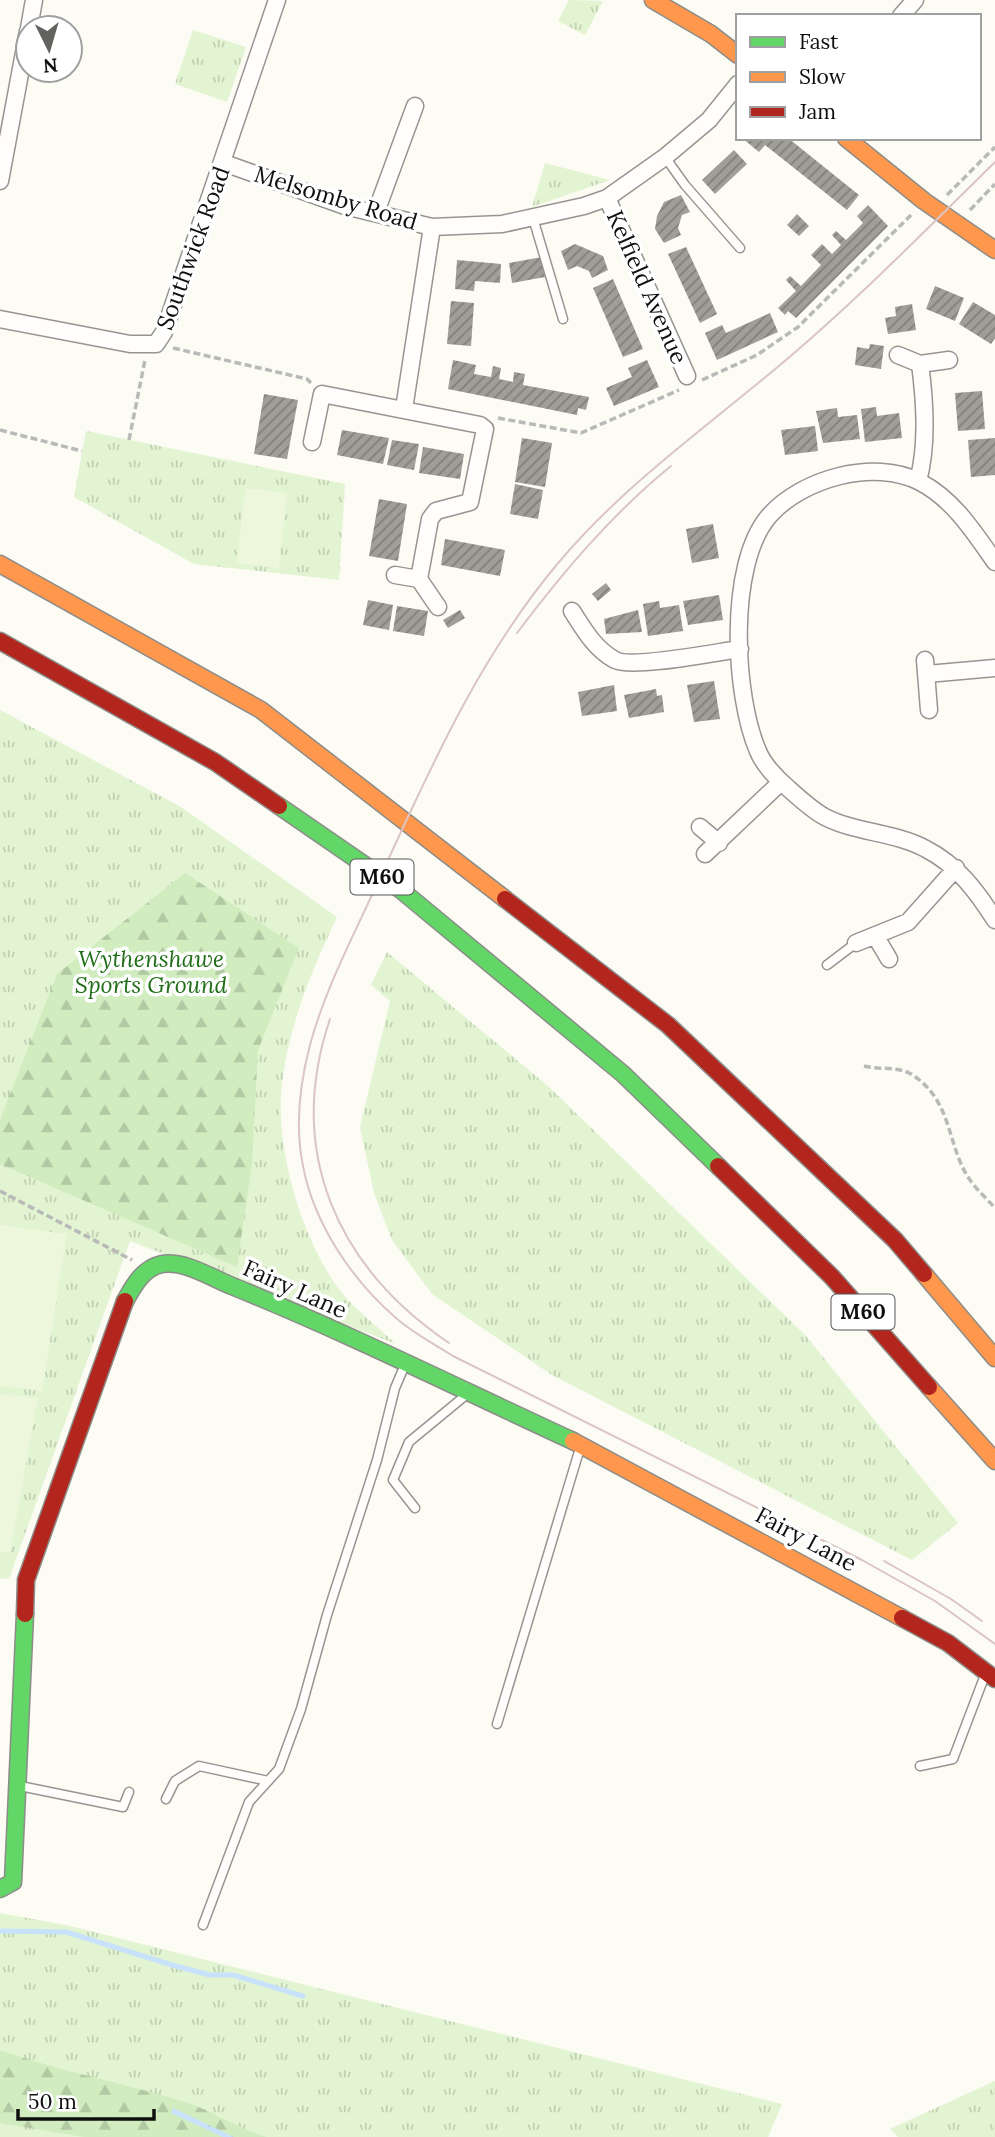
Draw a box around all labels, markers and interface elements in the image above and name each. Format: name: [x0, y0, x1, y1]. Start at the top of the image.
north arrow: [14, 14, 84, 84]
legend: [736, 14, 981, 140]
text: Fast: [799, 28, 839, 55]
text: N: [42, 53, 59, 79]
text: Slow: [799, 63, 846, 90]
text: Jam: [798, 98, 836, 125]
street label: Melsomby Road: [251, 159, 421, 236]
street label: Southwick Road: [150, 162, 236, 333]
street label: Kelfield Avenue: [601, 206, 694, 368]
road number: M60: [350, 860, 414, 894]
park label: Wythenshawe Sports Ground: [75, 944, 228, 999]
street label: Fairy Lane: [239, 1253, 352, 1324]
road number: M60: [832, 1294, 894, 1330]
street label: Fairy Lane: [751, 1500, 862, 1577]
scale bar: [18, 2078, 154, 2122]
text: 50 m: [28, 2088, 77, 2115]

